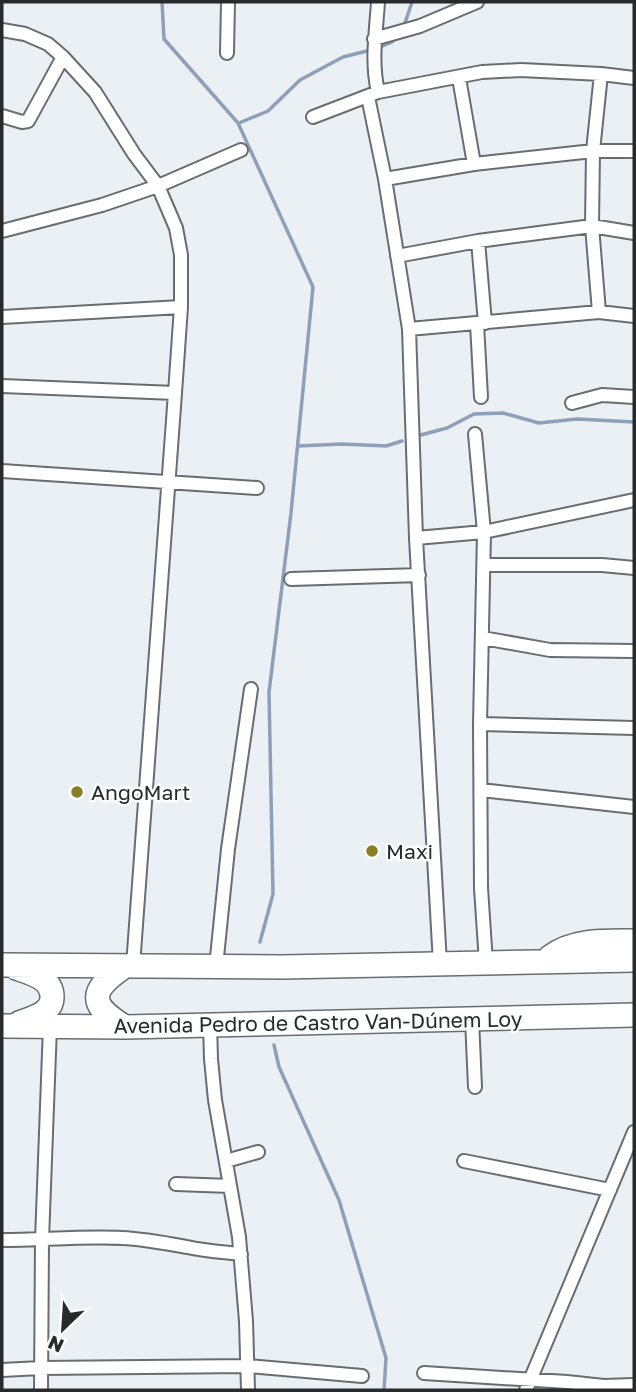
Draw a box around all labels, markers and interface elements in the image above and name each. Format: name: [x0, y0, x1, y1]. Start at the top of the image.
place label: AngoMart: [91, 779, 190, 805]
marker: AngoMart: [69, 784, 85, 800]
place label: Maxi: [386, 838, 433, 864]
marker: Maxi: [364, 843, 380, 859]
street label: Avenida Pedro de Castro Van-Dúnem Loy: [113, 1005, 523, 1039]
north arrow: [28, 1294, 98, 1364]
text: N: [44, 1331, 67, 1358]

